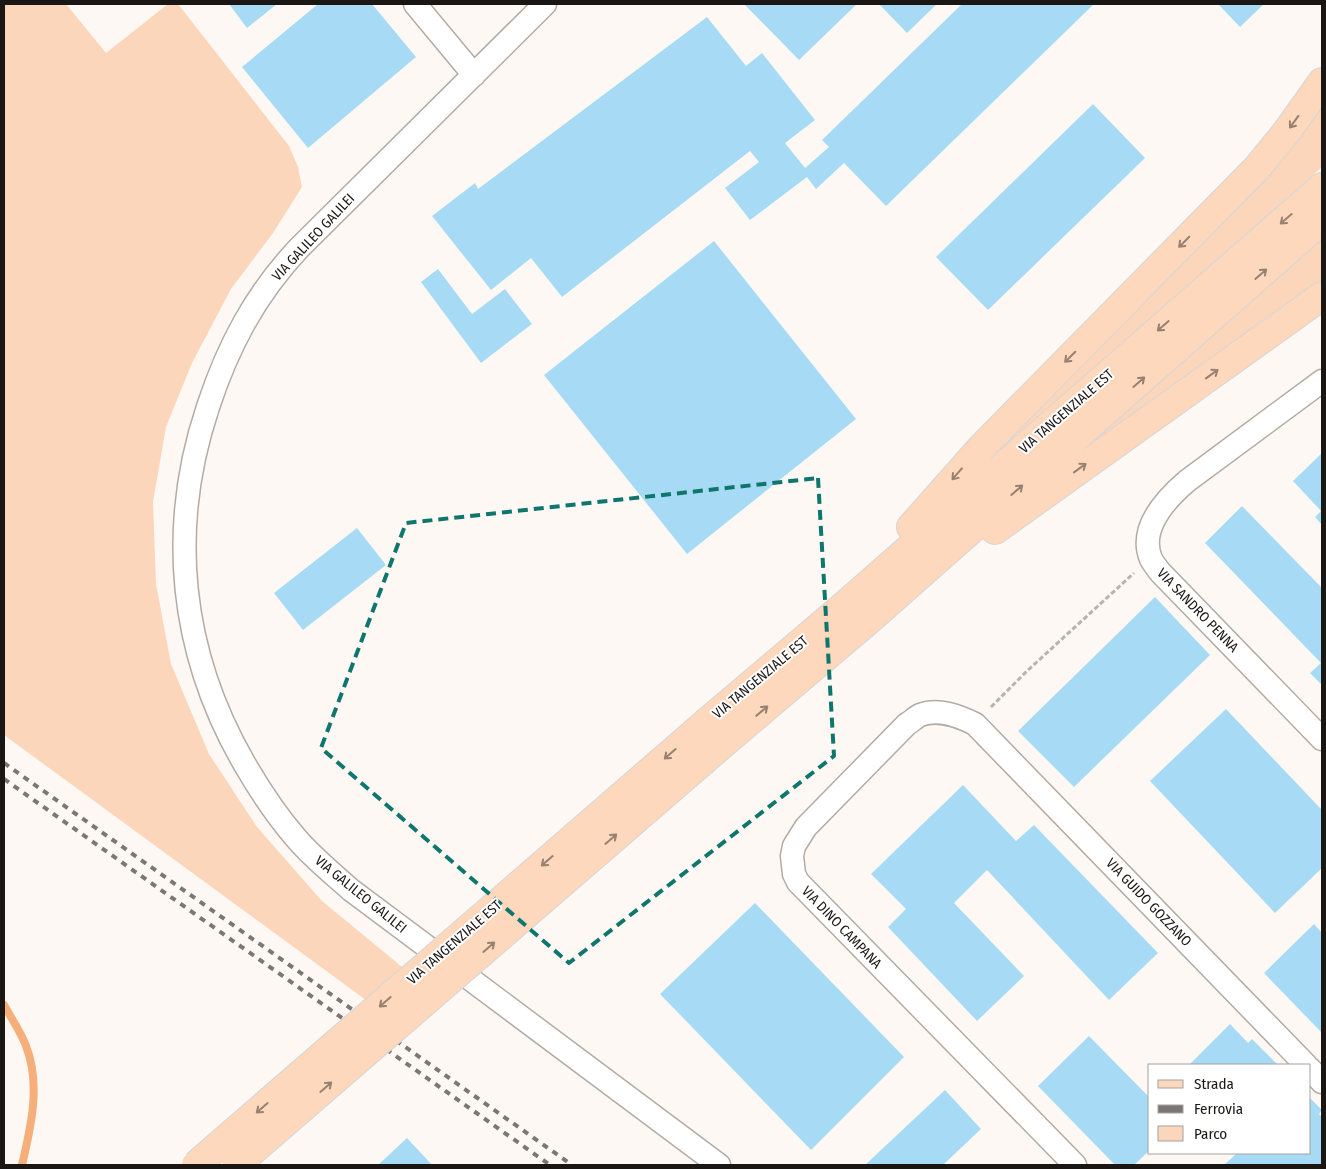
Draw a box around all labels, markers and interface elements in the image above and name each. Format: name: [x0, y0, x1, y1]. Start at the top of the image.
one-way arrow: [1288, 115, 1299, 128]
street label: VIA GALILEO GALILEI: [269, 190, 358, 284]
one-way arrow: [1279, 213, 1292, 225]
one-way arrow: [1178, 235, 1190, 248]
one-way arrow: [1254, 269, 1267, 280]
one-way arrow: [1157, 320, 1170, 332]
one-way arrow: [1064, 351, 1076, 364]
street label: VIA TANGENZIALE EST: [1016, 365, 1117, 457]
one-way arrow: [1205, 368, 1218, 379]
one-way arrow: [1132, 376, 1145, 388]
one-way arrow: [1073, 463, 1087, 473]
one-way arrow: [952, 468, 963, 481]
one-way arrow: [1010, 484, 1023, 495]
street label: VIA SANDRO PENNA: [1153, 565, 1242, 656]
street label: VIA TANGENZIALE EST: [709, 632, 812, 722]
one-way arrow: [755, 705, 768, 716]
one-way arrow: [663, 748, 676, 760]
one-way arrow: [604, 834, 617, 845]
street label: VIA GALILEO GALILEI: [311, 852, 410, 937]
one-way arrow: [541, 855, 554, 866]
street label: VIA GUIDO GOZZANO: [1102, 855, 1195, 950]
street label: VIA DINO CAMPANA: [798, 883, 886, 973]
street label: VIA TANGENZIALE EST: [404, 896, 505, 988]
one-way arrow: [482, 941, 495, 952]
one-way arrow: [378, 996, 391, 1007]
legend: [1148, 1064, 1311, 1154]
text: Strada: [1194, 1075, 1234, 1093]
one-way arrow: [319, 1081, 332, 1093]
text: Ferrovia: [1194, 1100, 1243, 1118]
one-way arrow: [256, 1102, 269, 1113]
text: Parco: [1194, 1125, 1227, 1143]

